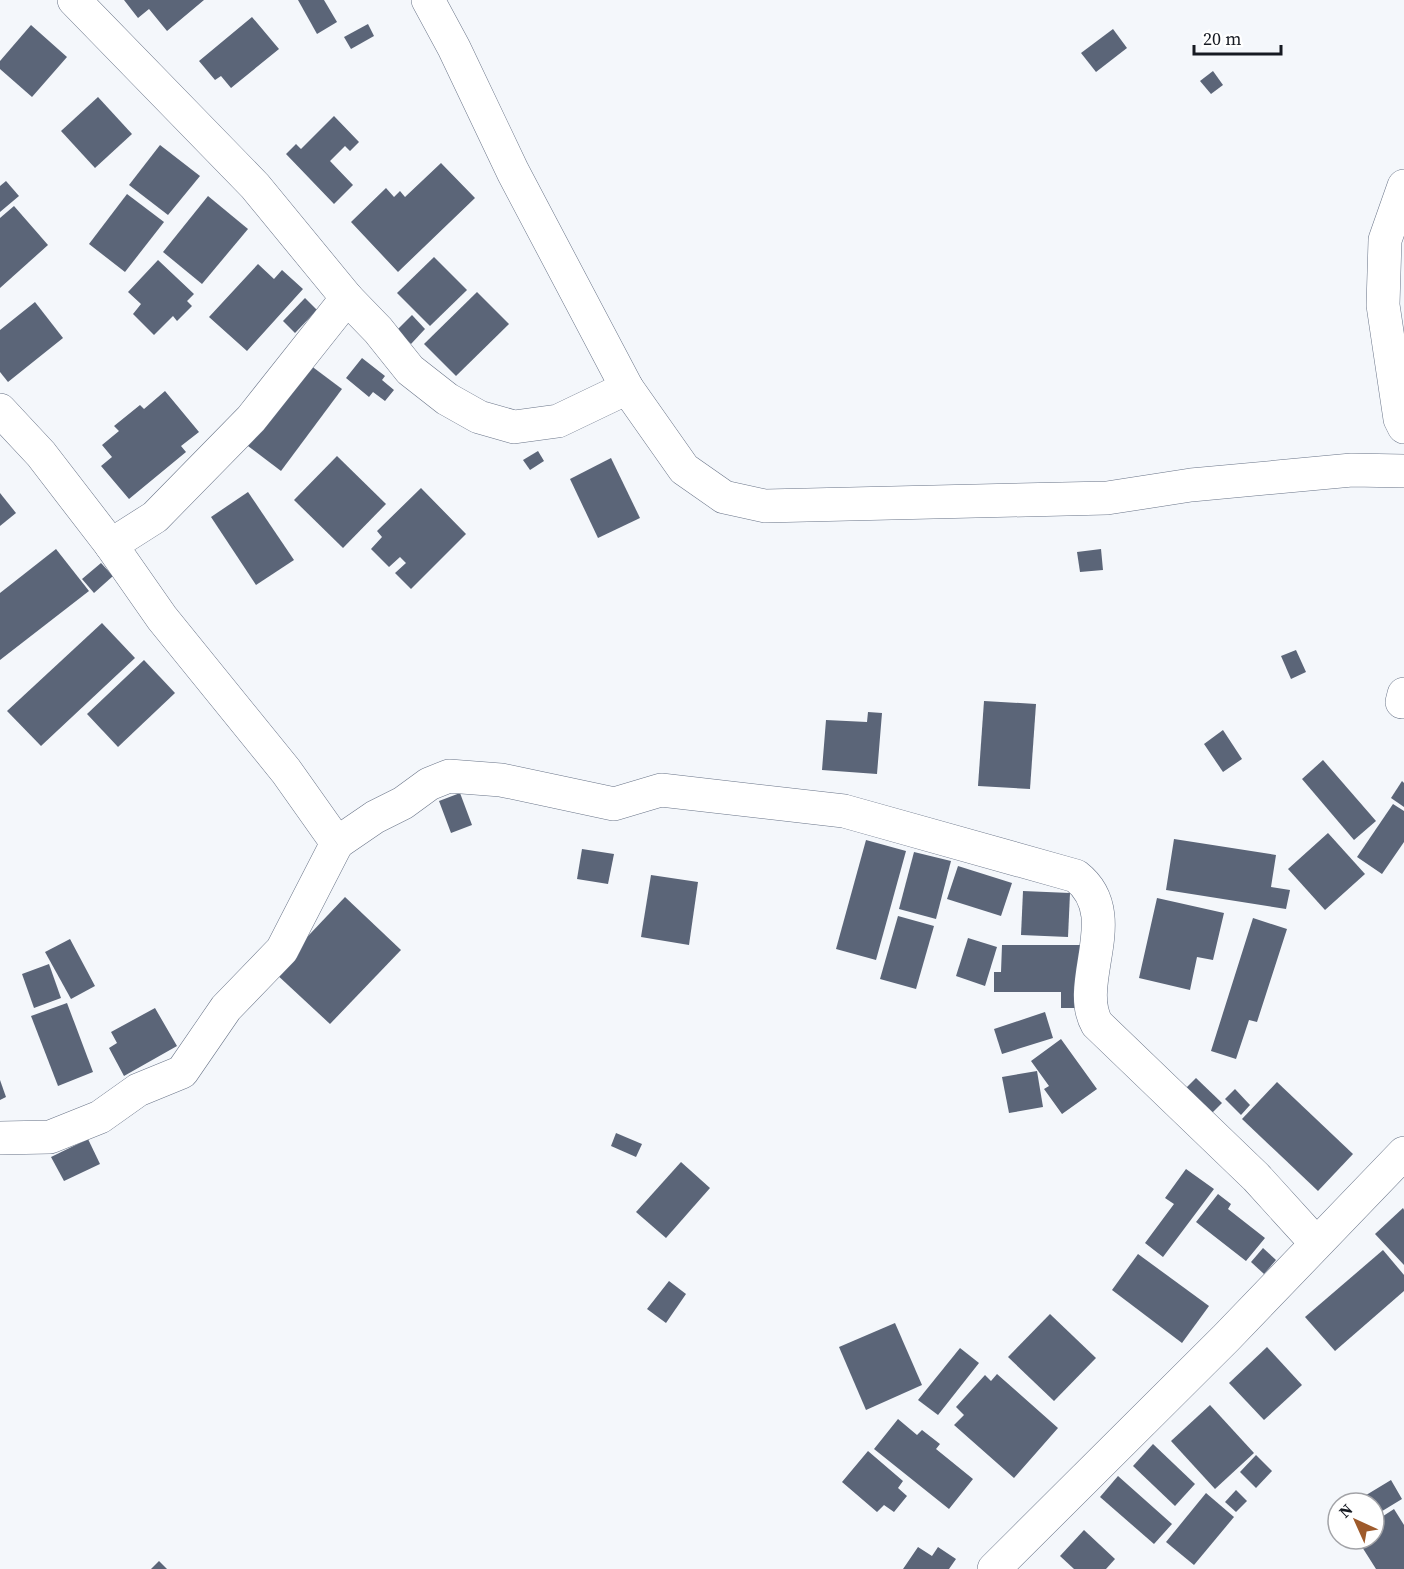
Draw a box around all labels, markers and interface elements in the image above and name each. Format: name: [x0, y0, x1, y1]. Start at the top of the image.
scale bar: [1194, 18, 1281, 56]
text: 20 m: [1203, 26, 1241, 51]
north arrow: [1326, 1491, 1386, 1551]
text: N: [1333, 1498, 1358, 1522]

